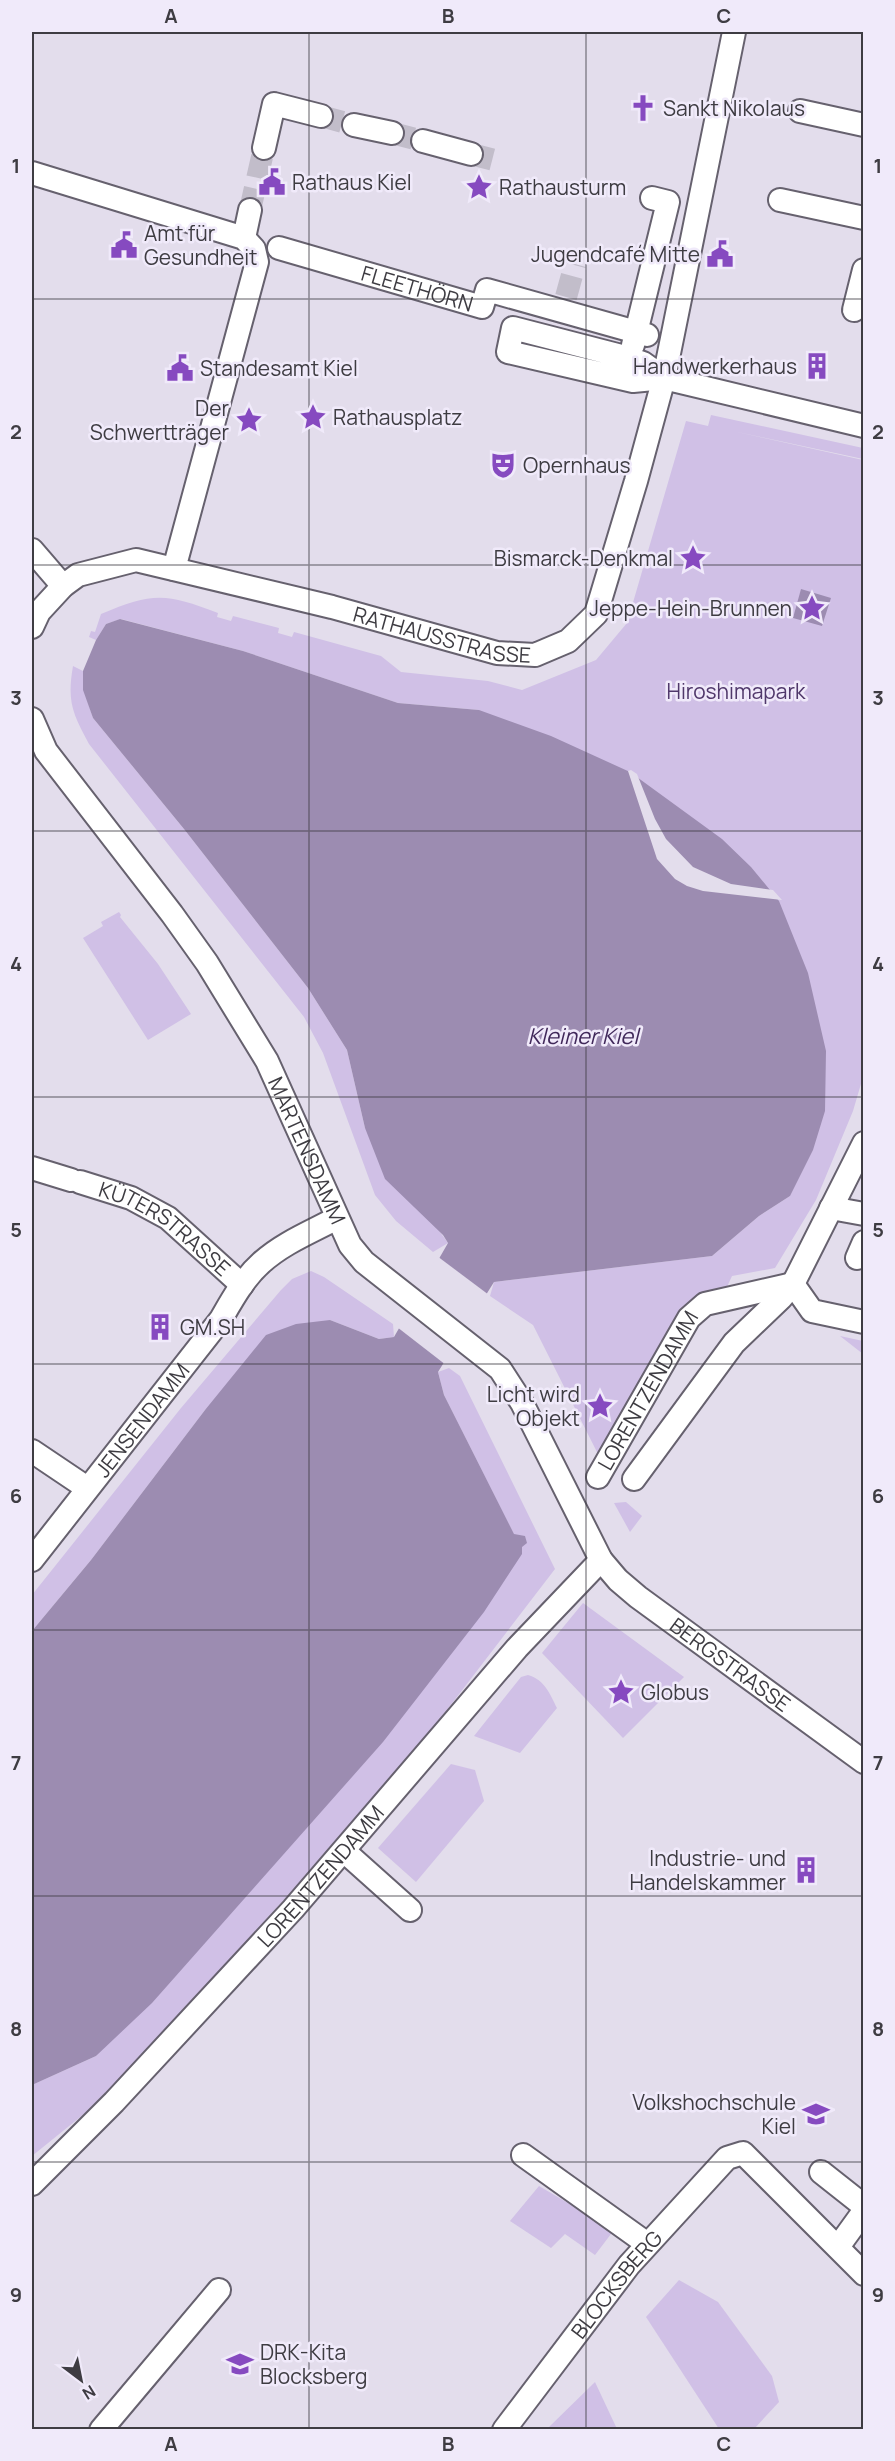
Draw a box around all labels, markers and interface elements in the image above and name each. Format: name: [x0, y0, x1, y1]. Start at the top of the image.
text: A: [164, 2, 178, 29]
text: B: [442, 2, 455, 29]
text: C: [717, 2, 731, 29]
church icon: Sankt Nikolaus: [628, 93, 658, 123]
place label: Sankt Nikolaus: [663, 94, 805, 122]
text: 1: [12, 152, 20, 179]
text: 1: [874, 152, 882, 179]
public building icon: Rathaus Kiel: [257, 167, 287, 197]
place label: Rathaus Kiel: [292, 168, 412, 196]
place icon: Rathausturm: [464, 172, 494, 202]
place label: Rathausturm: [499, 173, 626, 201]
place label: Amt für Gesundheit: [144, 219, 258, 271]
public building icon: Amt für Gesundheit: [109, 230, 139, 260]
public building icon: Jugendcafé Mitte: [705, 239, 735, 269]
place label: Jugendcafé Mitte: [531, 240, 700, 268]
street label: FLEETHÖRN: [358, 259, 476, 318]
building icon: Handwerkerhaus: [802, 351, 832, 381]
place label: Handwerkerhaus: [633, 352, 797, 380]
public building icon: Standesamt Kiel: [165, 353, 195, 383]
place label: Standesamt Kiel: [200, 354, 358, 382]
place label: Der Schwertträger: [90, 394, 229, 446]
place icon: Rathausplatz: [298, 402, 328, 432]
place label: Rathausplatz: [333, 403, 463, 431]
place icon: Der Schwertträger: [234, 405, 264, 435]
text: 2: [10, 418, 22, 445]
text: 2: [872, 418, 884, 445]
theatre icon: Opernhaus: [488, 450, 518, 480]
place label: Opernhaus: [523, 451, 631, 479]
place icon: Bismarck-Denkmal: [678, 543, 708, 573]
place label: Bismarck-Denkmal: [494, 544, 673, 572]
place icon: Jeppe-Hein-Brunnen: [797, 593, 827, 623]
place label: Jeppe-Hein-Brunnen: [589, 594, 792, 622]
street label: RATHAUSSTRASSE: [350, 600, 532, 669]
park label: Hiroshimapark: [667, 677, 806, 705]
text: 3: [10, 684, 22, 711]
text: 3: [872, 684, 884, 711]
text: 4: [10, 950, 22, 977]
text: 4: [872, 950, 884, 977]
water label: Kleiner Kiel: [528, 1021, 641, 1051]
street label: MARTENSDAMM: [262, 1072, 353, 1228]
street label: KÜTERSTRASSE: [95, 1175, 237, 1282]
text: 5: [10, 1216, 22, 1243]
text: 5: [872, 1216, 884, 1243]
street label: LORENTZENDAMM: [591, 1305, 704, 1475]
building icon: GM.SH: [145, 1312, 175, 1342]
place label: GM.SH: [180, 1313, 245, 1341]
street label: JENSENDAMM: [88, 1357, 195, 1483]
place label: Licht wird Objekt: [487, 1380, 580, 1432]
place icon: Licht wird Objekt: [585, 1391, 615, 1421]
text: 6: [10, 1482, 22, 1509]
text: 6: [872, 1482, 884, 1509]
street label: BERGSTRASSE: [664, 1611, 796, 1718]
place icon: Globus: [606, 1677, 636, 1707]
place label: Globus: [641, 1678, 709, 1706]
text: 7: [11, 1749, 21, 1776]
text: 7: [873, 1749, 883, 1776]
street label: LORENTZENDAMM: [251, 1799, 390, 1953]
place label: Industrie- und Handelskammer: [629, 1844, 786, 1896]
building icon: Industrie- und Handelskammer: [791, 1855, 821, 1885]
text: 8: [10, 2015, 22, 2042]
text: 8: [872, 2015, 884, 2042]
place label: Volkshochschule Kiel: [632, 2088, 796, 2140]
school or university icon: Volkshochschule Kiel: [801, 2099, 831, 2129]
street label: BLOCKSBERG: [564, 2224, 668, 2344]
text: 9: [10, 2281, 22, 2308]
text: 9: [872, 2281, 884, 2308]
place label: DRK-Kita Blocksberg: [260, 2338, 367, 2390]
school or university icon: DRK-Kita Blocksberg: [225, 2349, 255, 2379]
north arrow: [51, 2350, 111, 2410]
text: N: [78, 2380, 100, 2405]
text: A: [164, 2430, 178, 2457]
text: B: [442, 2430, 455, 2457]
text: C: [717, 2430, 731, 2457]

